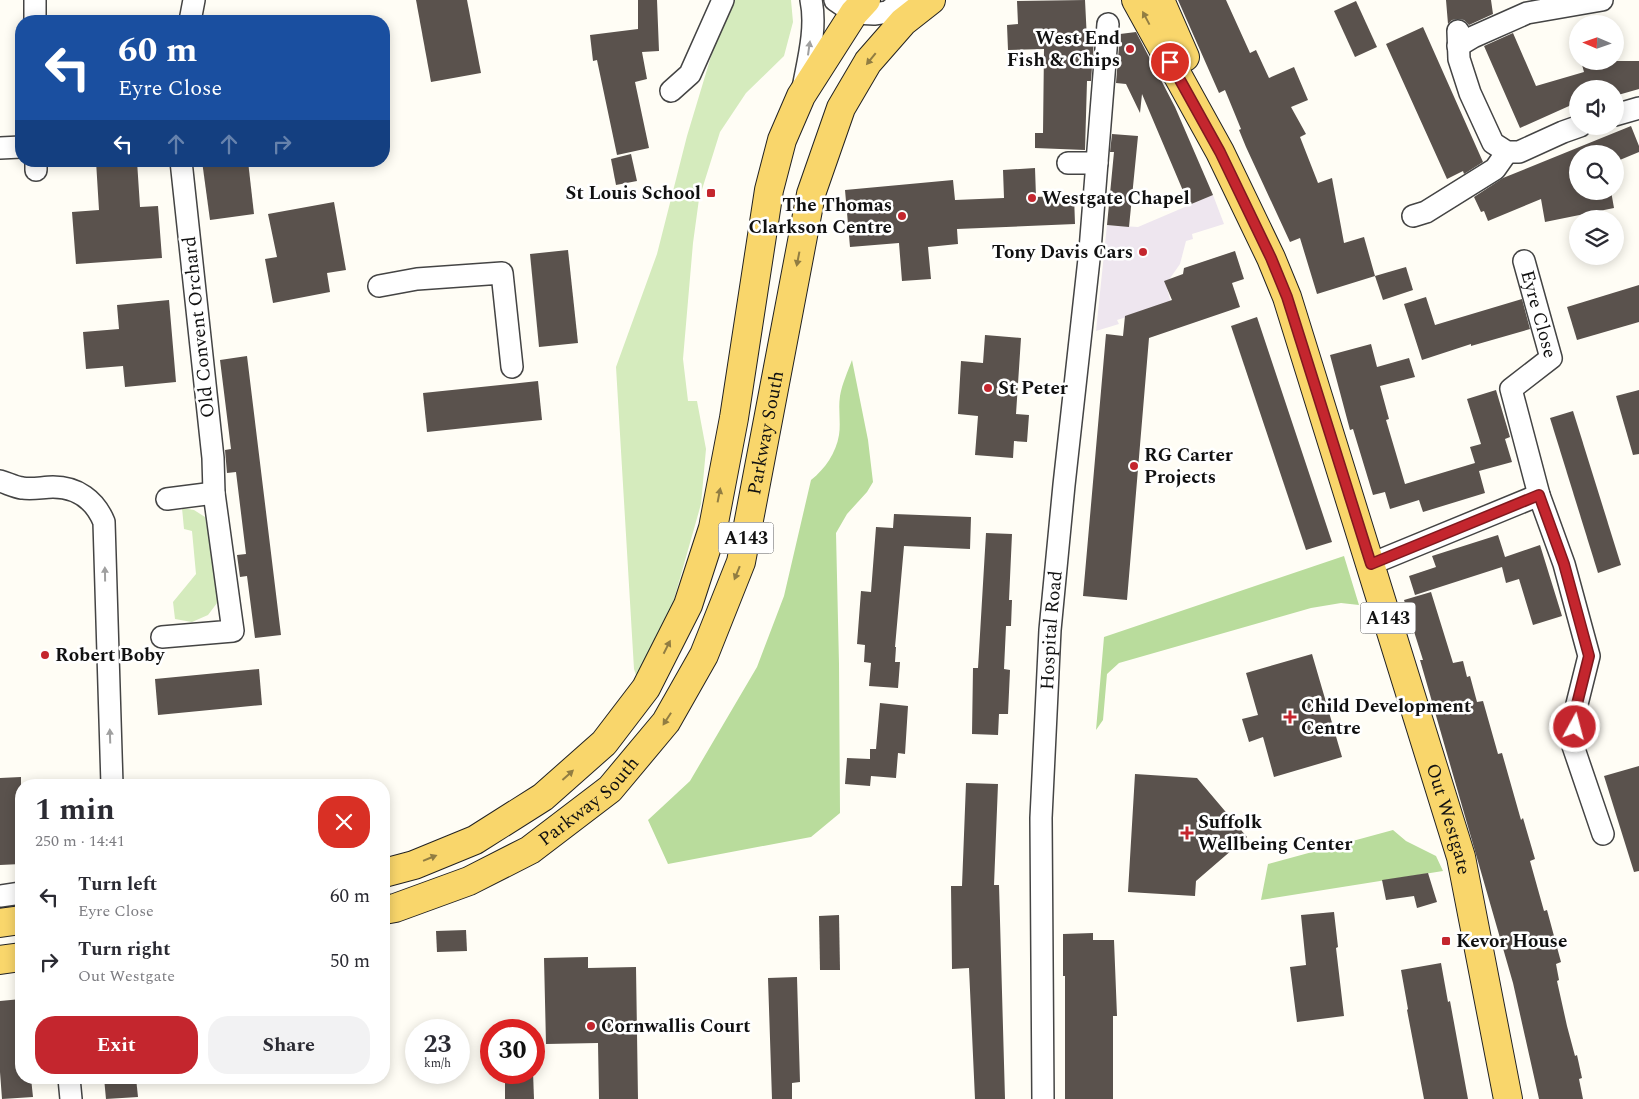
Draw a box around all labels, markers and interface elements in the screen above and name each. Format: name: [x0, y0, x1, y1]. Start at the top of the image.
one-way arrow: [1141, 11, 1150, 25]
north arrow: [1569, 15, 1624, 70]
map controls: [1569, 15, 1624, 265]
text: 60 m: [118, 24, 198, 77]
place label: West End Fish & Chips: [1007, 24, 1120, 75]
icon: left: [35, 35, 100, 100]
one-way arrow: [806, 40, 814, 56]
pin: [1149, 41, 1191, 83]
marker: West End Fish & Chips: [1124, 43, 1136, 55]
icon: arrive: [1156, 48, 1184, 76]
one-way arrow: [866, 52, 877, 65]
text: Eyre Close: [118, 72, 222, 105]
button: sound: [1569, 80, 1624, 135]
icon: left: [109, 130, 137, 158]
icon: ahead: [162, 130, 190, 158]
icon: ahead: [215, 130, 243, 158]
icon: right: [268, 130, 296, 158]
button: search: [1569, 145, 1624, 200]
place label: St Louis School: [565, 179, 701, 208]
place label: Westgate Chapel: [1042, 184, 1190, 213]
marker: St Louis School: [705, 187, 717, 199]
place label: The Thomas Clarkson Centre: [748, 191, 892, 242]
marker: Westgate Chapel: [1026, 192, 1038, 204]
marker: The Thomas Clarkson Centre: [896, 210, 908, 222]
button: layers: [1569, 210, 1624, 265]
street label: Old Convent Orchard: [175, 235, 223, 419]
place label: Tony Davis Cars: [992, 238, 1133, 267]
marker: Tony Davis Cars: [1137, 246, 1149, 258]
one-way arrow: [794, 252, 802, 268]
street label: Eyre Close: [1513, 267, 1565, 361]
street label: Parkway South: [740, 368, 792, 497]
place label: St Peter: [998, 374, 1069, 403]
marker: St Peter: [982, 382, 994, 394]
place label: RG Carter Projects: [1144, 441, 1234, 492]
marker: RG Carter Projects: [1128, 460, 1140, 472]
one-way arrow: [716, 486, 724, 502]
road number: A143: [718, 522, 774, 554]
one-way arrow: [101, 566, 109, 582]
one-way arrow: [733, 566, 741, 581]
street label: Hospital Road: [1033, 569, 1070, 691]
road number: A143: [1360, 602, 1416, 634]
one-way arrow: [663, 640, 671, 655]
place label: Robert Boby: [55, 641, 165, 670]
marker: Robert Boby: [39, 649, 51, 661]
place label: Child Development Centre: [1301, 692, 1471, 743]
position arrow: [1548, 700, 1600, 752]
marker: Child Development Centre: [1283, 710, 1297, 724]
one-way arrow: [662, 713, 672, 726]
one-way arrow: [106, 728, 114, 744]
street label: Parkway South: [532, 750, 646, 853]
street label: Out Westgate: [1418, 760, 1479, 877]
one-way arrow: [562, 769, 575, 780]
text: 1 min: [35, 787, 115, 833]
button: close: [318, 796, 370, 848]
place label: Suffolk Wellbeing Center: [1198, 808, 1353, 859]
marker: Suffolk Wellbeing Center: [1180, 826, 1194, 840]
text: 250 m · 14:41: [35, 829, 125, 853]
one-way arrow: [423, 854, 438, 862]
text: Turn left: [78, 870, 157, 899]
text: 60 m: [330, 882, 370, 911]
icon: left: [35, 883, 63, 911]
text: Eyre Close: [78, 899, 154, 923]
place label: Kevor House: [1456, 927, 1567, 956]
text: Turn right: [78, 935, 171, 964]
marker: Kevor House: [1440, 935, 1452, 947]
text: 50 m: [330, 947, 370, 976]
icon: right: [35, 948, 63, 976]
text: Out Westgate: [78, 964, 175, 988]
place label: Cornwallis Court: [601, 1012, 751, 1041]
button: Exit: [35, 1016, 198, 1074]
button: Share: [208, 1016, 370, 1074]
speed limit sign: 30: [480, 1019, 545, 1084]
marker: Cornwallis Court: [585, 1020, 597, 1032]
text: 23: [423, 1026, 452, 1064]
text: km/h: [424, 1054, 451, 1073]

